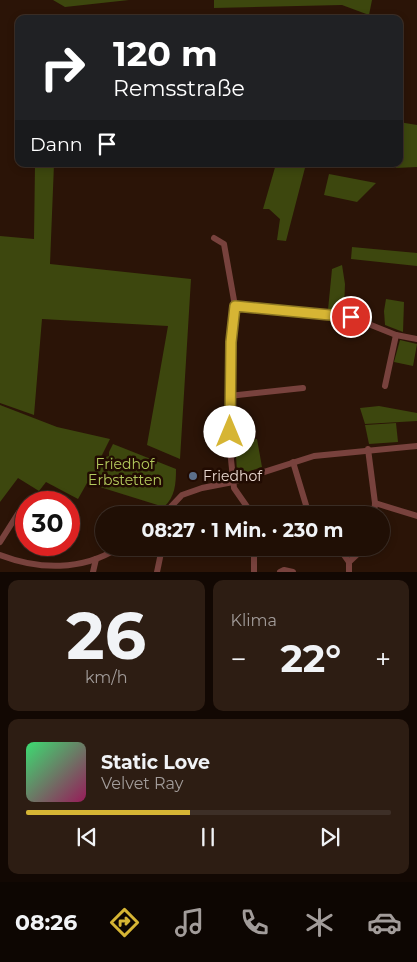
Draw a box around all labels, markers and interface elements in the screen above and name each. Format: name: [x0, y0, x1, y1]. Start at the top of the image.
text: 120 m: [113, 32, 218, 75]
icon: right: [30, 35, 95, 100]
text: Remsstraße: [113, 75, 245, 102]
icon: arrive: [93, 130, 121, 158]
text: Dann: [30, 133, 83, 156]
pin: [330, 296, 372, 338]
icon: arrive: [337, 303, 365, 331]
position arrow: [203, 405, 255, 457]
park label: Friedhof Erbstetten: [88, 455, 162, 489]
place label: Friedhof: [203, 467, 263, 485]
marker: Friedhof: [187, 470, 199, 482]
speed limit sign: 30: [15, 491, 80, 556]
text: 08:27 · 1 Min. · 230 m: [142, 519, 343, 542]
text: 26: [66, 596, 146, 675]
text: Klima: [231, 611, 277, 630]
text: 22°: [280, 635, 341, 682]
text: −: [231, 642, 247, 676]
text: +: [375, 642, 391, 676]
text: km/h: [85, 668, 128, 687]
text: Static Love: [101, 751, 210, 774]
text: Velvet Ray: [101, 774, 183, 793]
icon: previous: [73, 823, 101, 851]
icon: pause: [194, 823, 222, 851]
icon: next: [316, 823, 344, 851]
icon: directions: [107, 905, 142, 940]
icon: music: [172, 905, 207, 940]
icon: phone: [237, 905, 272, 940]
icon: climate: [302, 905, 337, 940]
icon: car: [367, 905, 402, 940]
text: 08:26: [15, 909, 77, 936]

